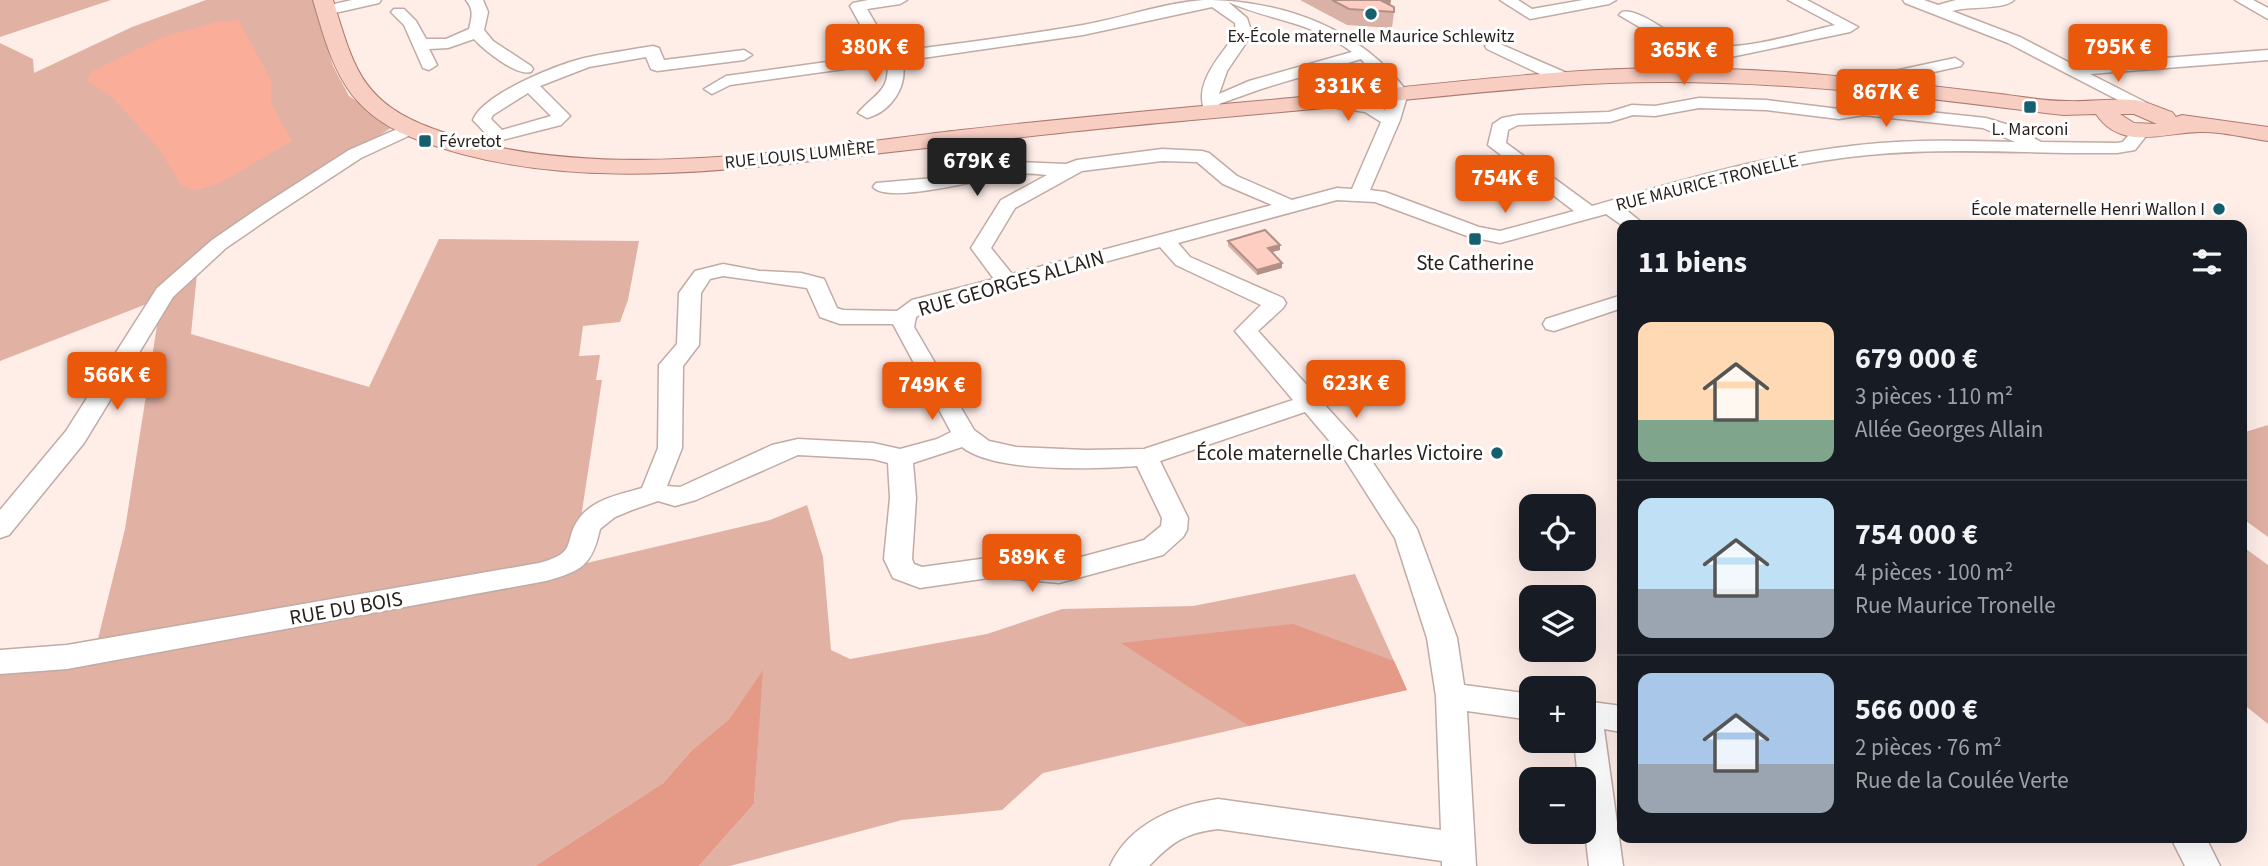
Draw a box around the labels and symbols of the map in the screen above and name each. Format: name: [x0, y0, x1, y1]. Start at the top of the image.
marker: Ex-École maternelle Maurice Schlewitz: [1363, 6, 1379, 22]
pin: 380K €: [818, 24, 932, 84]
place label: Ex-École maternelle Maurice Schlewitz: [1228, 24, 1515, 49]
pin: 795K €: [2061, 24, 2175, 84]
pin: 365K €: [1627, 28, 1741, 87]
pin: 331K €: [1291, 64, 1405, 123]
pin: 867K €: [1829, 69, 1943, 129]
marker: L. Marconi: [2022, 99, 2038, 115]
place label: L. Marconi: [1992, 117, 2068, 142]
place label: Févretot: [439, 129, 501, 154]
marker: Févretot: [417, 133, 433, 149]
street label: RUE LOUIS LUMIÈRE: [723, 135, 877, 175]
pin: 679K €: [920, 138, 1034, 198]
street label: RUE MAURICE TRONELLE: [1613, 148, 1801, 218]
pin: 754K €: [1448, 156, 1562, 215]
place label: École maternelle Henri Wallon I: [1971, 197, 2205, 222]
marker: École maternelle Henri Wallon I: [2211, 201, 2227, 217]
marker: Ste Catherine: [1467, 231, 1483, 247]
street label: RUE GEORGES ALLAIN: [914, 242, 1108, 324]
place label: Ste Catherine: [1416, 248, 1534, 278]
pin: 566K €: [60, 352, 174, 412]
pin: 623K €: [1299, 360, 1413, 420]
pin: 749K €: [875, 362, 989, 422]
place label: École maternelle Charles Victoire: [1196, 438, 1483, 468]
marker: École maternelle Charles Victoire: [1489, 445, 1505, 461]
pin: 589K €: [975, 534, 1089, 594]
street label: RUE DU BOIS: [287, 583, 405, 633]

